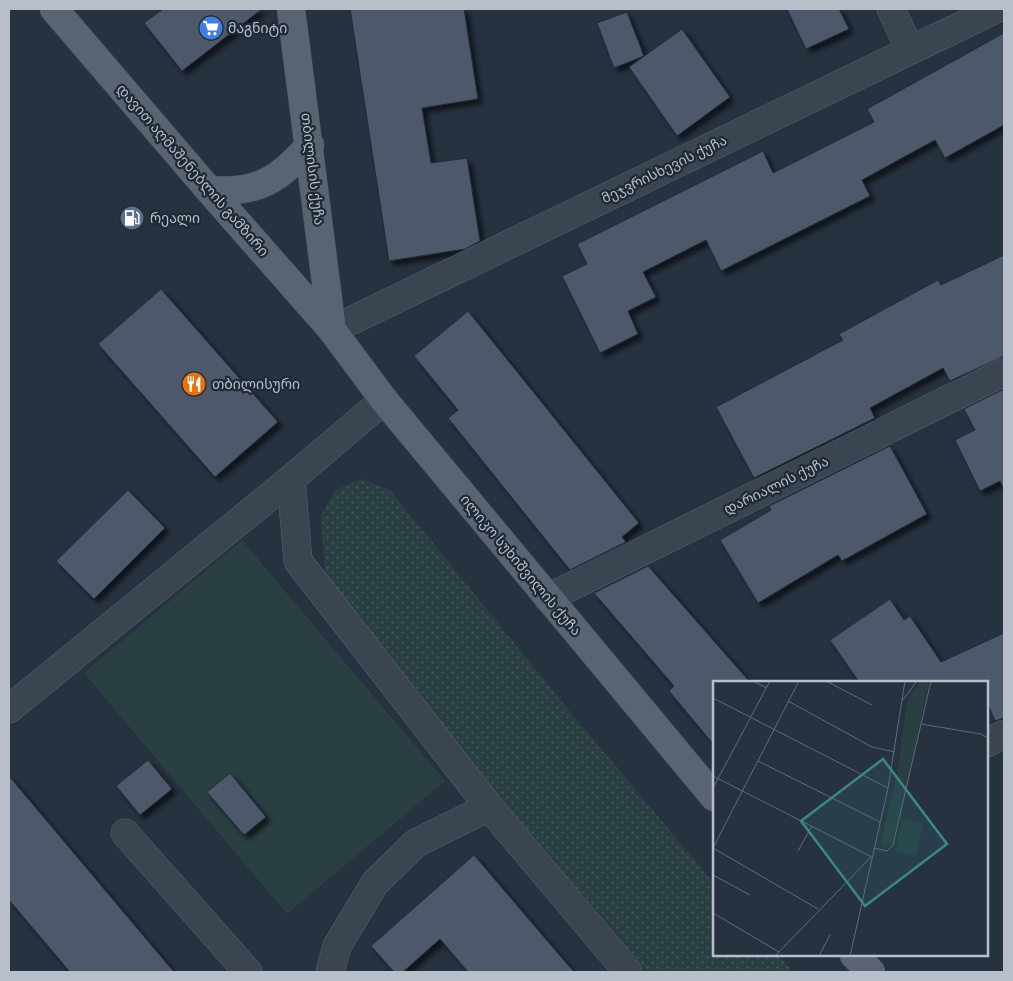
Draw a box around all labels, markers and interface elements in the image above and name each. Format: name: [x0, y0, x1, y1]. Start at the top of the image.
supermarket icon: მაგნიტი: [198, 15, 224, 41]
place label: მაგნიტი: [228, 20, 287, 37]
street label: დავით აღმაშენებლის გამზირი: [113, 81, 272, 260]
street label: თბილისის ქუჩა: [297, 112, 328, 226]
street label: მეჯვრისხევის ქუჩა: [599, 132, 730, 207]
fuel station icon: რეალი: [119, 205, 145, 231]
place label: რეალი: [150, 210, 200, 227]
restaurant icon: თბილისური: [181, 371, 207, 397]
place label: თბილისური: [212, 376, 300, 393]
street label: დარიალის ქუჩა: [721, 453, 831, 518]
street label: ილიკო სუხიშვილის ქუჩა: [457, 491, 585, 639]
inset map: [713, 681, 988, 956]

